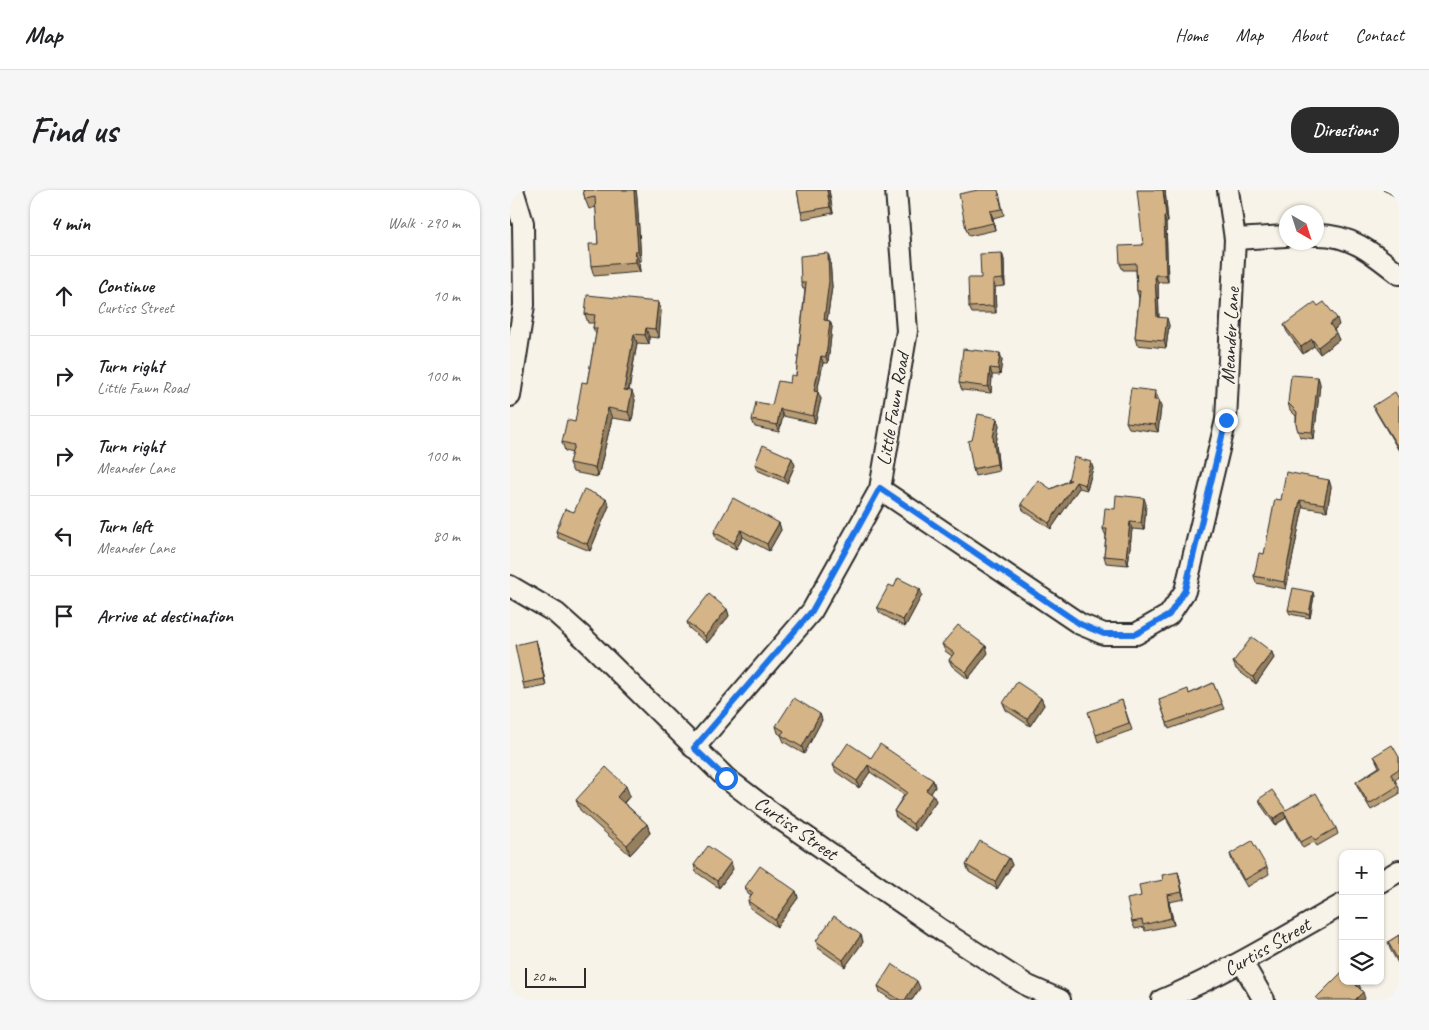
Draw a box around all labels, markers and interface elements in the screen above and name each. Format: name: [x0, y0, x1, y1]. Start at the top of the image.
text: Map: [25, 20, 62, 50]
text: Home: [1175, 24, 1208, 46]
text: Map: [1236, 24, 1263, 46]
text: About: [1291, 24, 1327, 46]
text: Contact: [1355, 24, 1404, 46]
button: Directions: [1291, 107, 1399, 153]
text: Find us: [30, 108, 117, 153]
north arrow: [1279, 205, 1324, 250]
text: 4 min: [50, 210, 90, 236]
text: Walk · 290 m: [388, 213, 460, 233]
text: Continue: [97, 274, 154, 298]
icon: ahead: [50, 282, 78, 310]
street label: Meander Lane: [1215, 285, 1245, 385]
text: 10 m: [433, 286, 460, 306]
text: Curtiss Street: [97, 298, 174, 318]
street label: Little Fawn Road: [871, 348, 916, 467]
text: Turn right: [97, 354, 164, 378]
icon: right: [50, 362, 78, 390]
text: 100 m: [426, 366, 460, 386]
text: Little Fawn Road: [97, 378, 188, 398]
route end: [1215, 409, 1238, 432]
text: Turn right: [97, 434, 164, 458]
icon: right: [50, 442, 78, 470]
text: 100 m: [426, 446, 460, 466]
text: Meander Lane: [97, 458, 175, 478]
text: Turn left: [97, 514, 152, 538]
icon: left: [50, 522, 78, 550]
text: 80 m: [433, 526, 460, 546]
text: Meander Lane: [97, 538, 175, 558]
icon: arrive: [50, 602, 78, 630]
text: Arrive at destination: [97, 604, 233, 628]
route start: [715, 767, 738, 790]
street label: Curtiss Street: [750, 790, 844, 867]
map controls: [1339, 850, 1384, 985]
button: +: [1339, 850, 1384, 895]
button: −: [1339, 895, 1384, 940]
street label: Curtiss Street: [1219, 911, 1317, 982]
button: layers: [1339, 940, 1384, 985]
scale bar: [525, 965, 586, 988]
text: 20 m: [532, 968, 556, 985]

